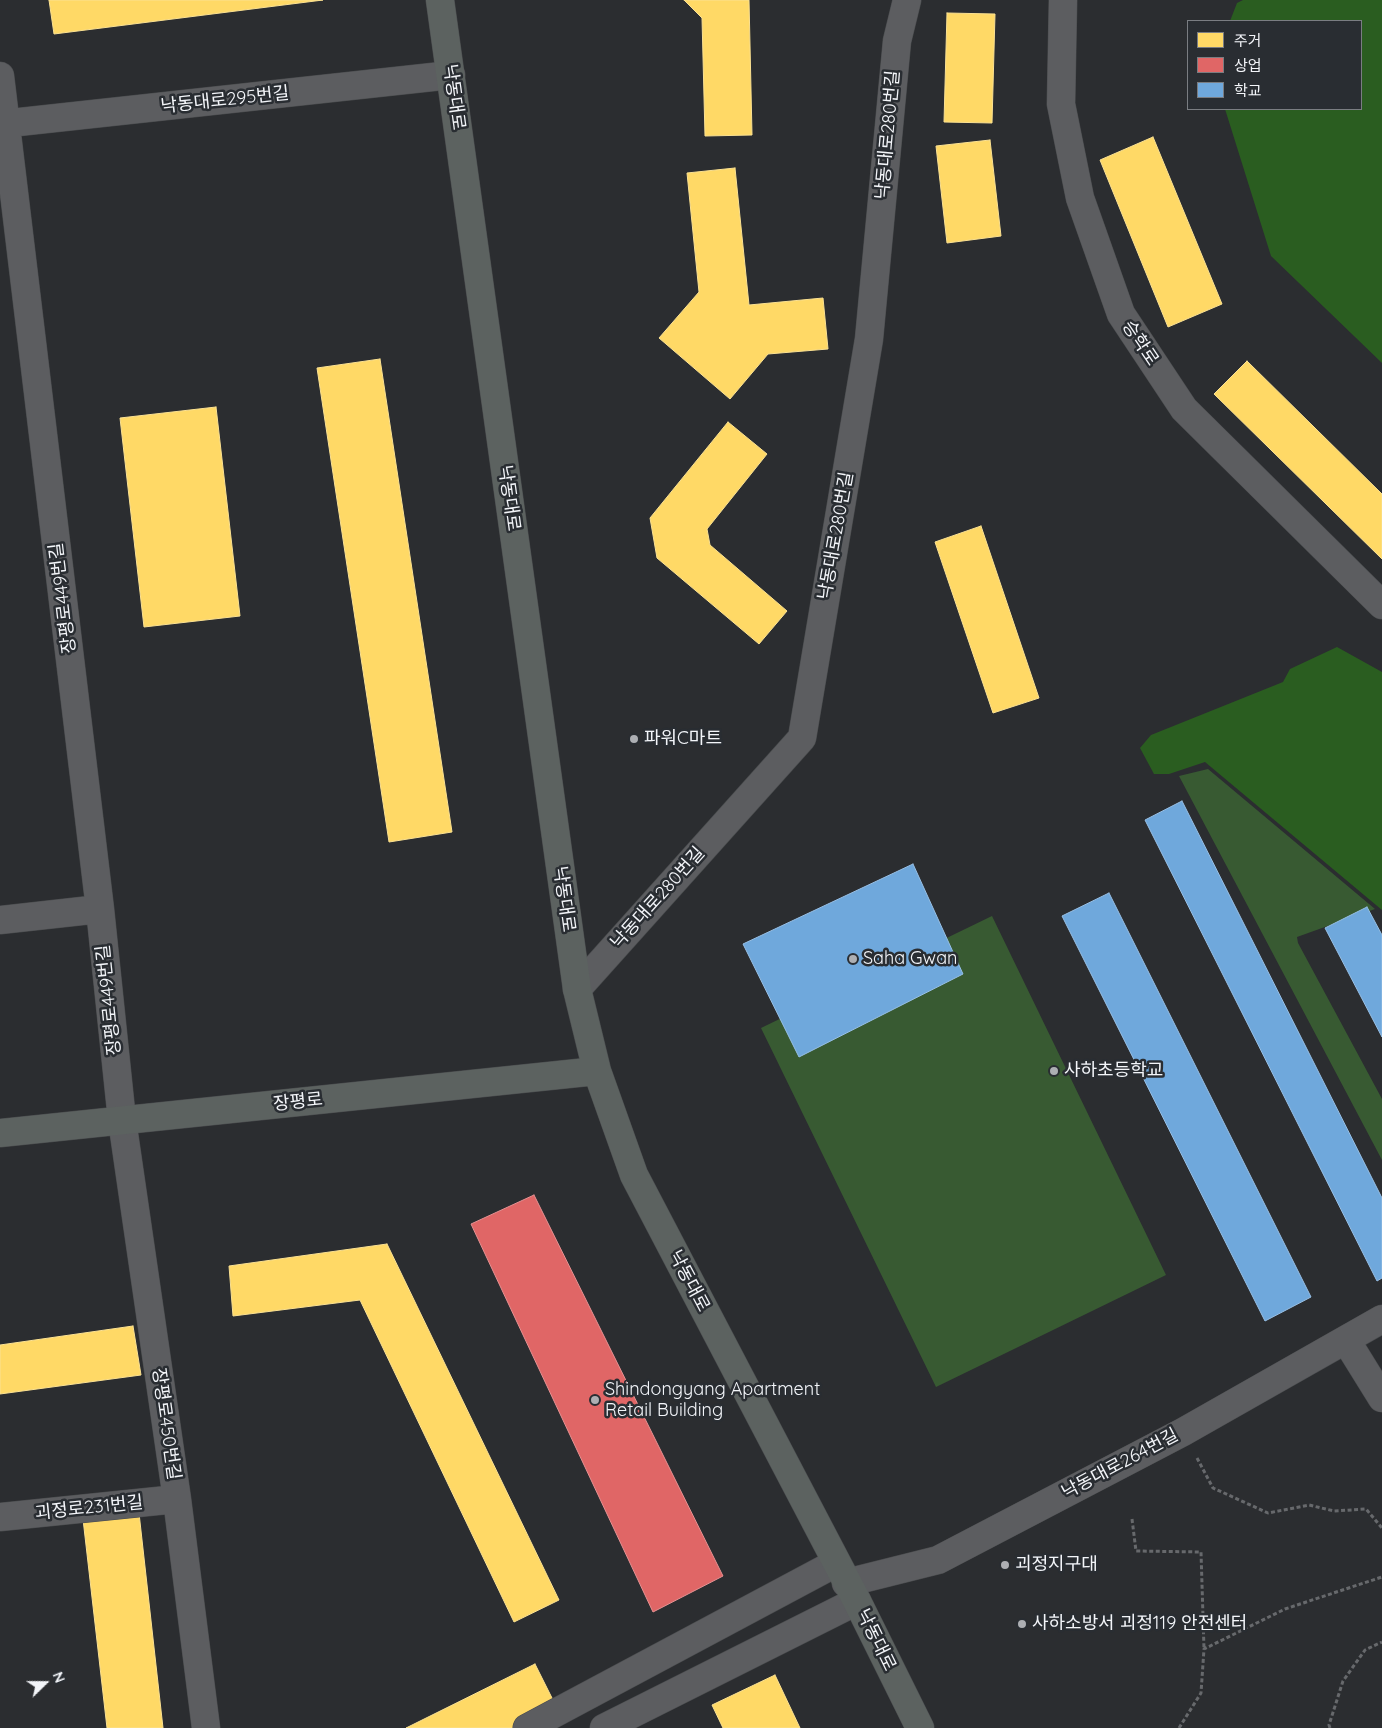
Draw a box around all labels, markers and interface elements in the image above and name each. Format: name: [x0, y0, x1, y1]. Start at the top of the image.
legend: [1187, 20, 1362, 110]
text: 주거: [1234, 31, 1262, 50]
text: 상업: [1234, 56, 1262, 75]
street label: 낙동대로: [439, 63, 469, 131]
street label: 낙동대로280번길: [872, 69, 904, 201]
text: 학교: [1234, 81, 1262, 100]
street label: 낙동대로295번길: [160, 83, 290, 117]
street label: 승학로: [1117, 316, 1163, 370]
street label: 낙동대로: [494, 464, 524, 532]
street label: 낙동대로280번길: [814, 470, 858, 602]
street label: 장평로449번길: [45, 541, 81, 655]
place label: 파워C마트: [644, 728, 722, 750]
marker: 파워C마트: [628, 733, 640, 745]
street label: 낙동대로280번길: [607, 843, 709, 953]
street label: 낙동대로: [549, 865, 579, 933]
street label: 장평로449번길: [92, 943, 126, 1057]
place label: Saha Gwan: [863, 948, 957, 970]
marker: Saha Gwan: [847, 953, 859, 965]
place label: 사하초등학교: [1064, 1060, 1163, 1082]
marker: 사하초등학교: [1048, 1065, 1060, 1077]
street label: 장평로: [272, 1089, 324, 1115]
street label: 낙동대로: [664, 1247, 714, 1315]
street label: 장평로450번길: [147, 1367, 185, 1481]
place label: Shindongyang Apartment Retail Building: [605, 1379, 820, 1422]
marker: Shindongyang Apartment Retail Building: [589, 1394, 601, 1406]
street label: 낙동대로264번길: [1058, 1424, 1182, 1504]
street label: 괴정로231번길: [34, 1492, 144, 1524]
place label: 괴정지구대: [1015, 1554, 1098, 1576]
marker: 괴정지구대: [999, 1559, 1011, 1571]
street label: 낙동대로: [852, 1605, 900, 1675]
place label: 사하소방서 괴정119 안전센터: [1032, 1613, 1247, 1635]
marker: 사하소방서 괴정119 안전센터: [1016, 1618, 1028, 1630]
north arrow: [20, 1658, 70, 1708]
text: N: [49, 1669, 69, 1686]

